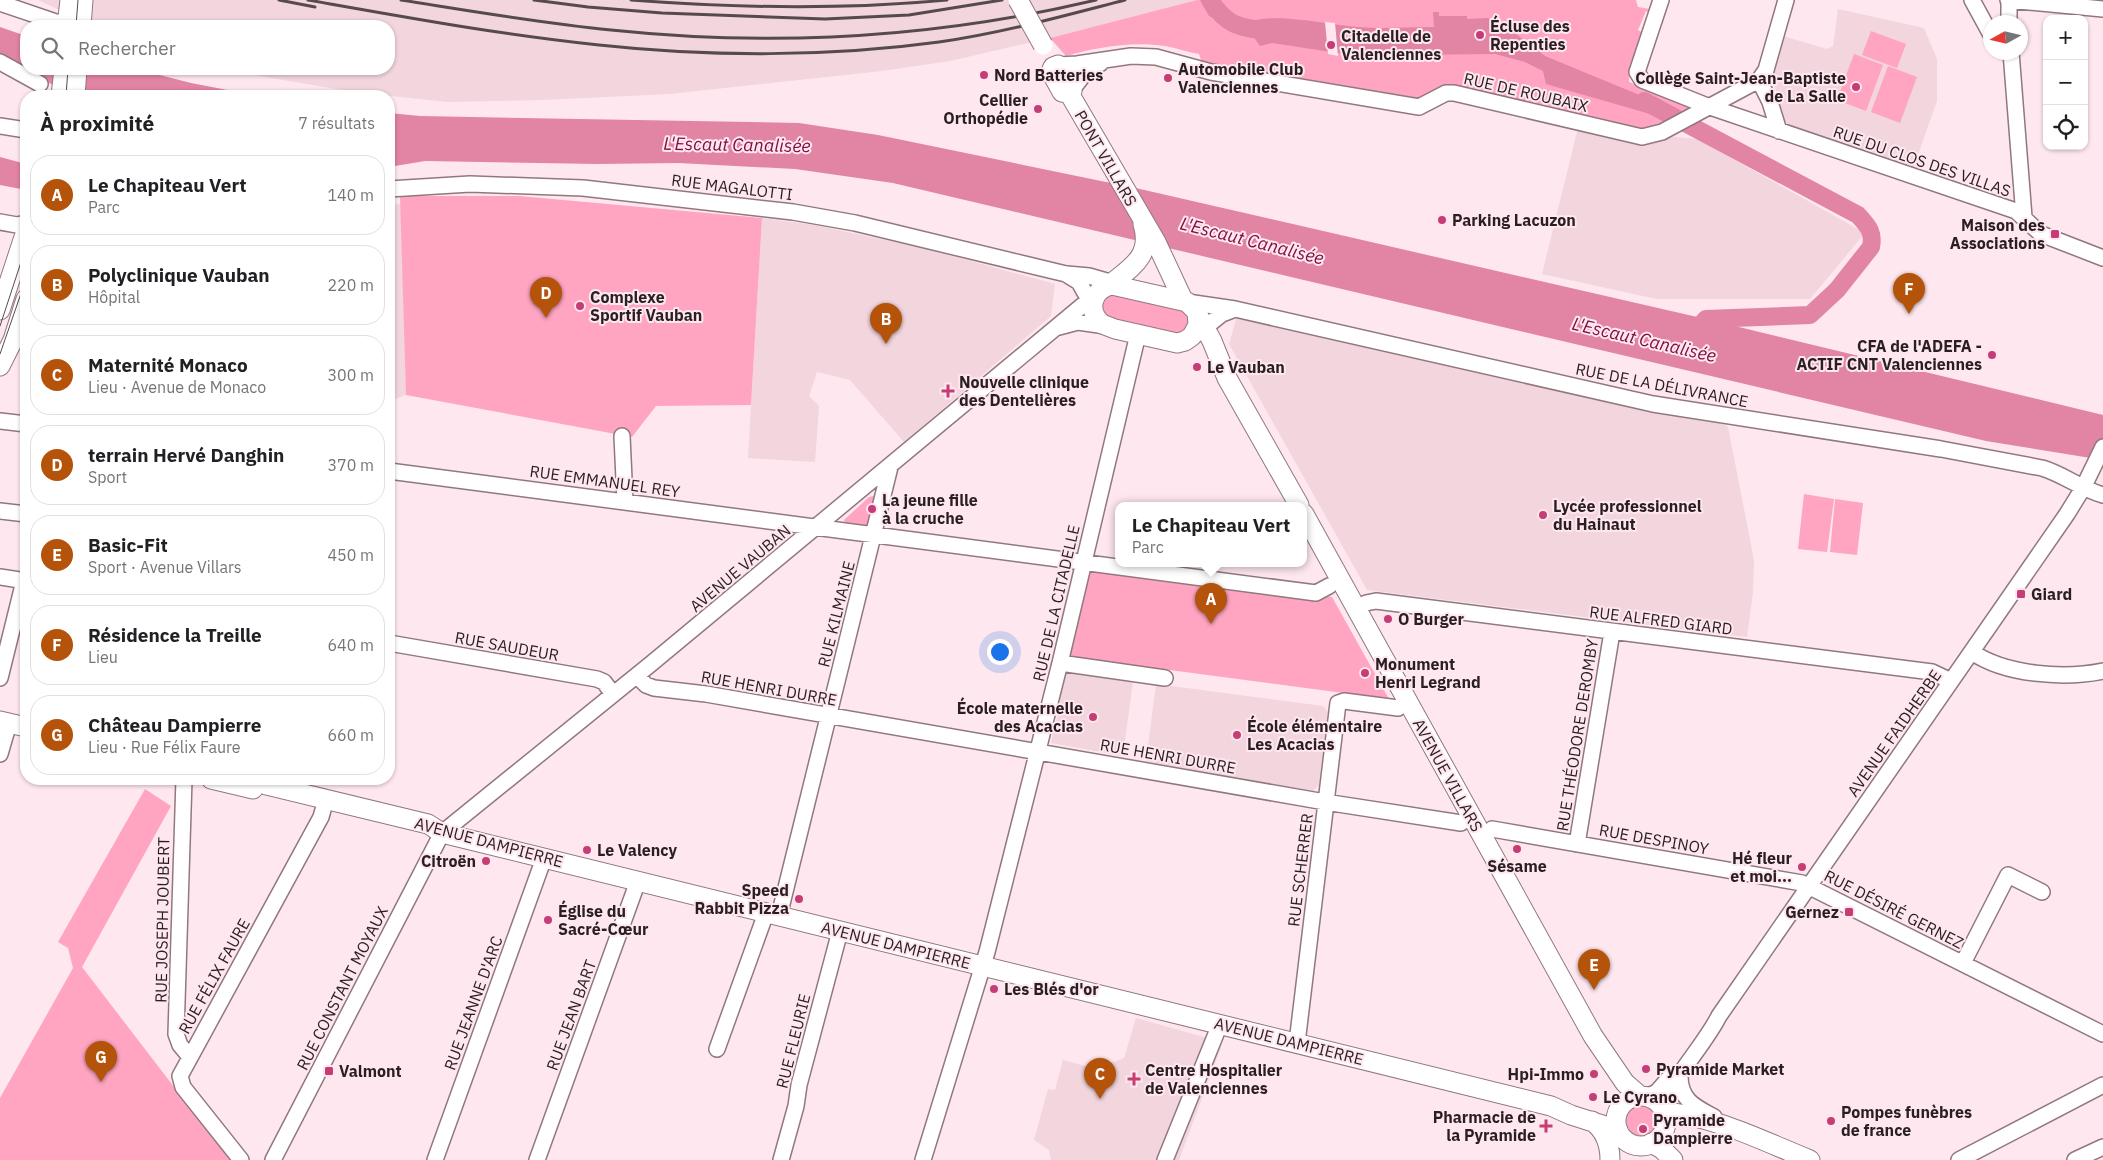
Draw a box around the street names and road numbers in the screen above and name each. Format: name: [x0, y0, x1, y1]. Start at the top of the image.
street label: RUE DE ROUBAIX: [1462, 68, 1590, 116]
street label: PONT VILLARS: [1070, 106, 1142, 210]
street label: RUE DU CLOS DES VILLAS: [1831, 121, 2013, 201]
street label: RUE MAGALOTTI: [670, 170, 794, 204]
street label: RUE DE LA DÉLIVRANCE: [1574, 357, 1750, 412]
street label: RUE EMMANUEL REY: [529, 461, 682, 502]
street label: AVENUE VAUBAN: [685, 520, 795, 616]
street label: RUE DE LA CITADELLE: [1028, 523, 1084, 683]
street label: RUE KILMAINE: [813, 559, 859, 669]
street label: RUE ALFRED GIARD: [1588, 601, 1734, 639]
street label: RUE SAUDEUR: [453, 627, 561, 665]
street label: RUE THÉODORE DEROMBY: [1551, 637, 1602, 833]
street label: RUE HENRI DURRE: [699, 666, 839, 710]
street label: AVENUE FAIDHERBE: [1843, 666, 1945, 800]
street label: AVENUE VILLARS: [1409, 715, 1487, 835]
street label: RUE HENRI DURRE: [1098, 734, 1238, 778]
street label: RUE SCHERRER: [1283, 812, 1317, 928]
street label: AVENUE DAMPIERRE: [413, 813, 565, 871]
street label: RUE DESPINOY: [1598, 820, 1711, 859]
street label: RUE JOSEPH JOUBERT: [151, 837, 173, 1003]
street label: RUE DÉSIRÉ GERNEZ: [1821, 864, 1967, 953]
street label: RUE CONSTANT MOYAUX: [292, 903, 392, 1073]
street label: RUE FÉLIX FAURE: [173, 914, 254, 1037]
street label: AVENUE DAMPIERRE: [819, 917, 973, 973]
street label: RUE JEANNE D'ARC: [439, 933, 507, 1073]
street label: RUE JEAN BART: [542, 957, 600, 1073]
street label: RUE FLEURIE: [772, 991, 814, 1091]
street label: AVENUE DAMPIERRE: [1212, 1013, 1366, 1069]

